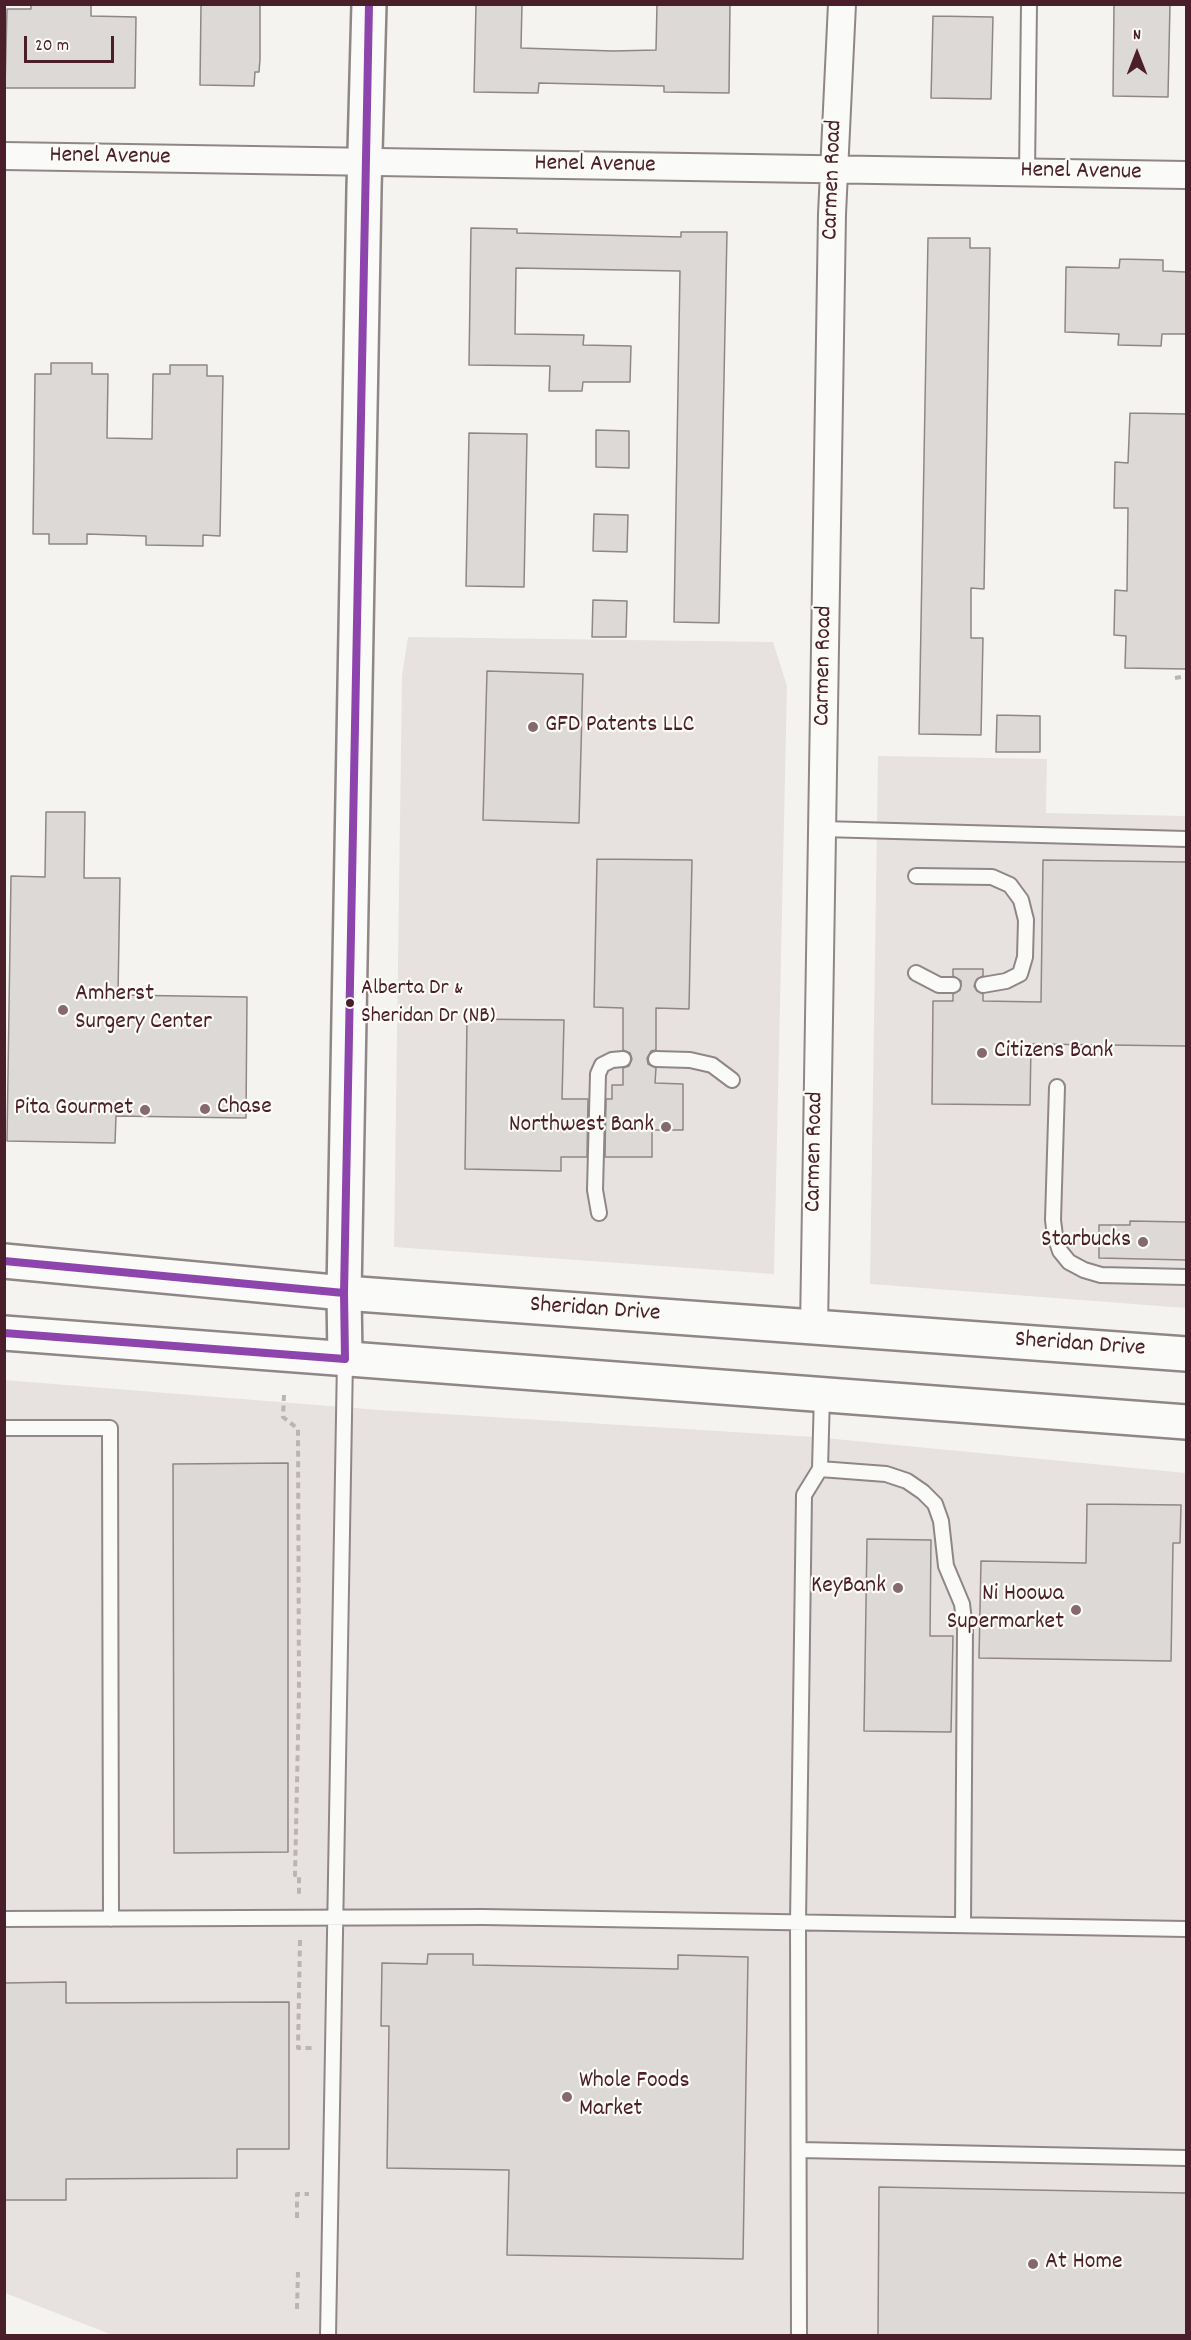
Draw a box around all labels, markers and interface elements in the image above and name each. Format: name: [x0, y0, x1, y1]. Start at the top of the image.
scale bar: [27, 24, 117, 62]
north arrow: [1107, 24, 1167, 84]
text: N: [1133, 24, 1141, 47]
text: 20 m: [35, 34, 69, 59]
street label: Carmen Road: [818, 119, 850, 241]
street label: Henel Avenue: [49, 143, 171, 173]
street label: Henel Avenue: [534, 151, 656, 181]
street label: Henel Avenue: [1020, 158, 1142, 188]
street label: Carmen Road: [810, 605, 840, 727]
place label: GFD Patents LLC: [545, 713, 694, 741]
marker: GFD Patents LLC: [526, 720, 540, 734]
place label: Alberta Dr & Sheridan Dr (NB): [361, 977, 495, 1028]
place label: Amherst Surgery Center: [75, 982, 212, 1038]
marker: Alberta Dr & Sheridan Dr (NB): [344, 997, 356, 1009]
marker: Amherst Surgery Center: [56, 1003, 70, 1017]
place label: Citizens Bank: [994, 1039, 1113, 1067]
marker: Citizens Bank: [975, 1046, 989, 1060]
street label: Carmen Road: [801, 1091, 831, 1213]
place label: Chase: [217, 1095, 272, 1123]
place label: Pita Gourmet: [14, 1096, 133, 1124]
marker: Chase: [198, 1102, 212, 1116]
marker: Pita Gourmet: [138, 1103, 152, 1117]
place label: Northwest Bank: [509, 1113, 654, 1141]
marker: Northwest Bank: [659, 1120, 673, 1134]
place label: Starbucks: [1041, 1228, 1131, 1256]
marker: Starbucks: [1136, 1235, 1150, 1249]
street label: Sheridan Drive: [529, 1292, 661, 1330]
street label: Sheridan Drive: [1014, 1327, 1146, 1365]
place label: KeyBank: [811, 1574, 886, 1602]
marker: KeyBank: [891, 1581, 905, 1595]
place label: Ni Hoowa Supermarket: [947, 1582, 1064, 1638]
marker: Ni Hoowa Supermarket: [1069, 1603, 1083, 1617]
place label: Whole Foods Market: [579, 2069, 690, 2125]
marker: Whole Foods Market: [560, 2090, 574, 2104]
place label: At Home: [1045, 2250, 1122, 2278]
marker: At Home: [1026, 2257, 1040, 2271]

